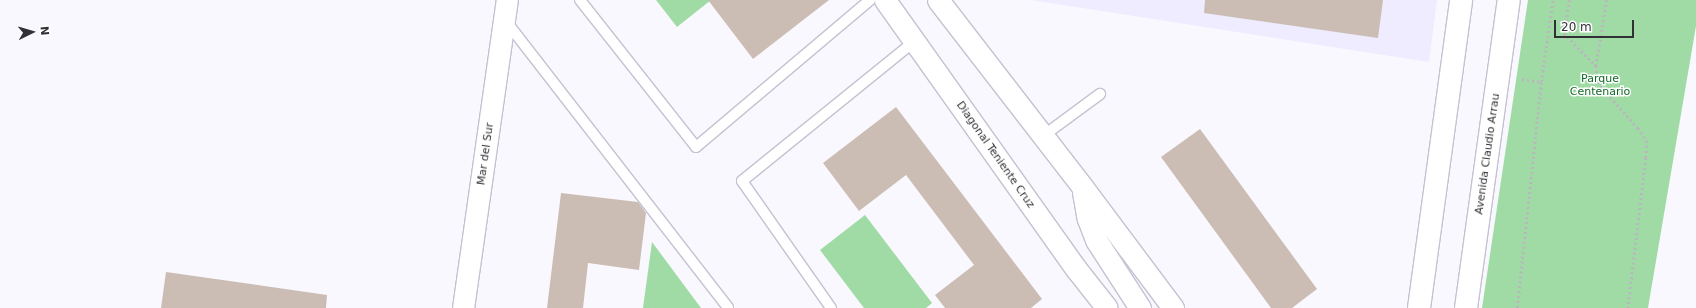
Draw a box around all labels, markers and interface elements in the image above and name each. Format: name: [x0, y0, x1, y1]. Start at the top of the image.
north arrow: [12, 12, 52, 52]
scale bar: [1556, 12, 1636, 38]
text: 20 m: [1561, 20, 1592, 34]
text: N: [38, 26, 51, 36]
park label: Parque Centenario: [1570, 73, 1630, 99]
street label: Avenida Claudio Arrau: [1473, 93, 1503, 215]
street label: Diagonal Teniente Cruz: [953, 99, 1037, 211]
street label: Mar del Sur: [475, 122, 497, 186]

